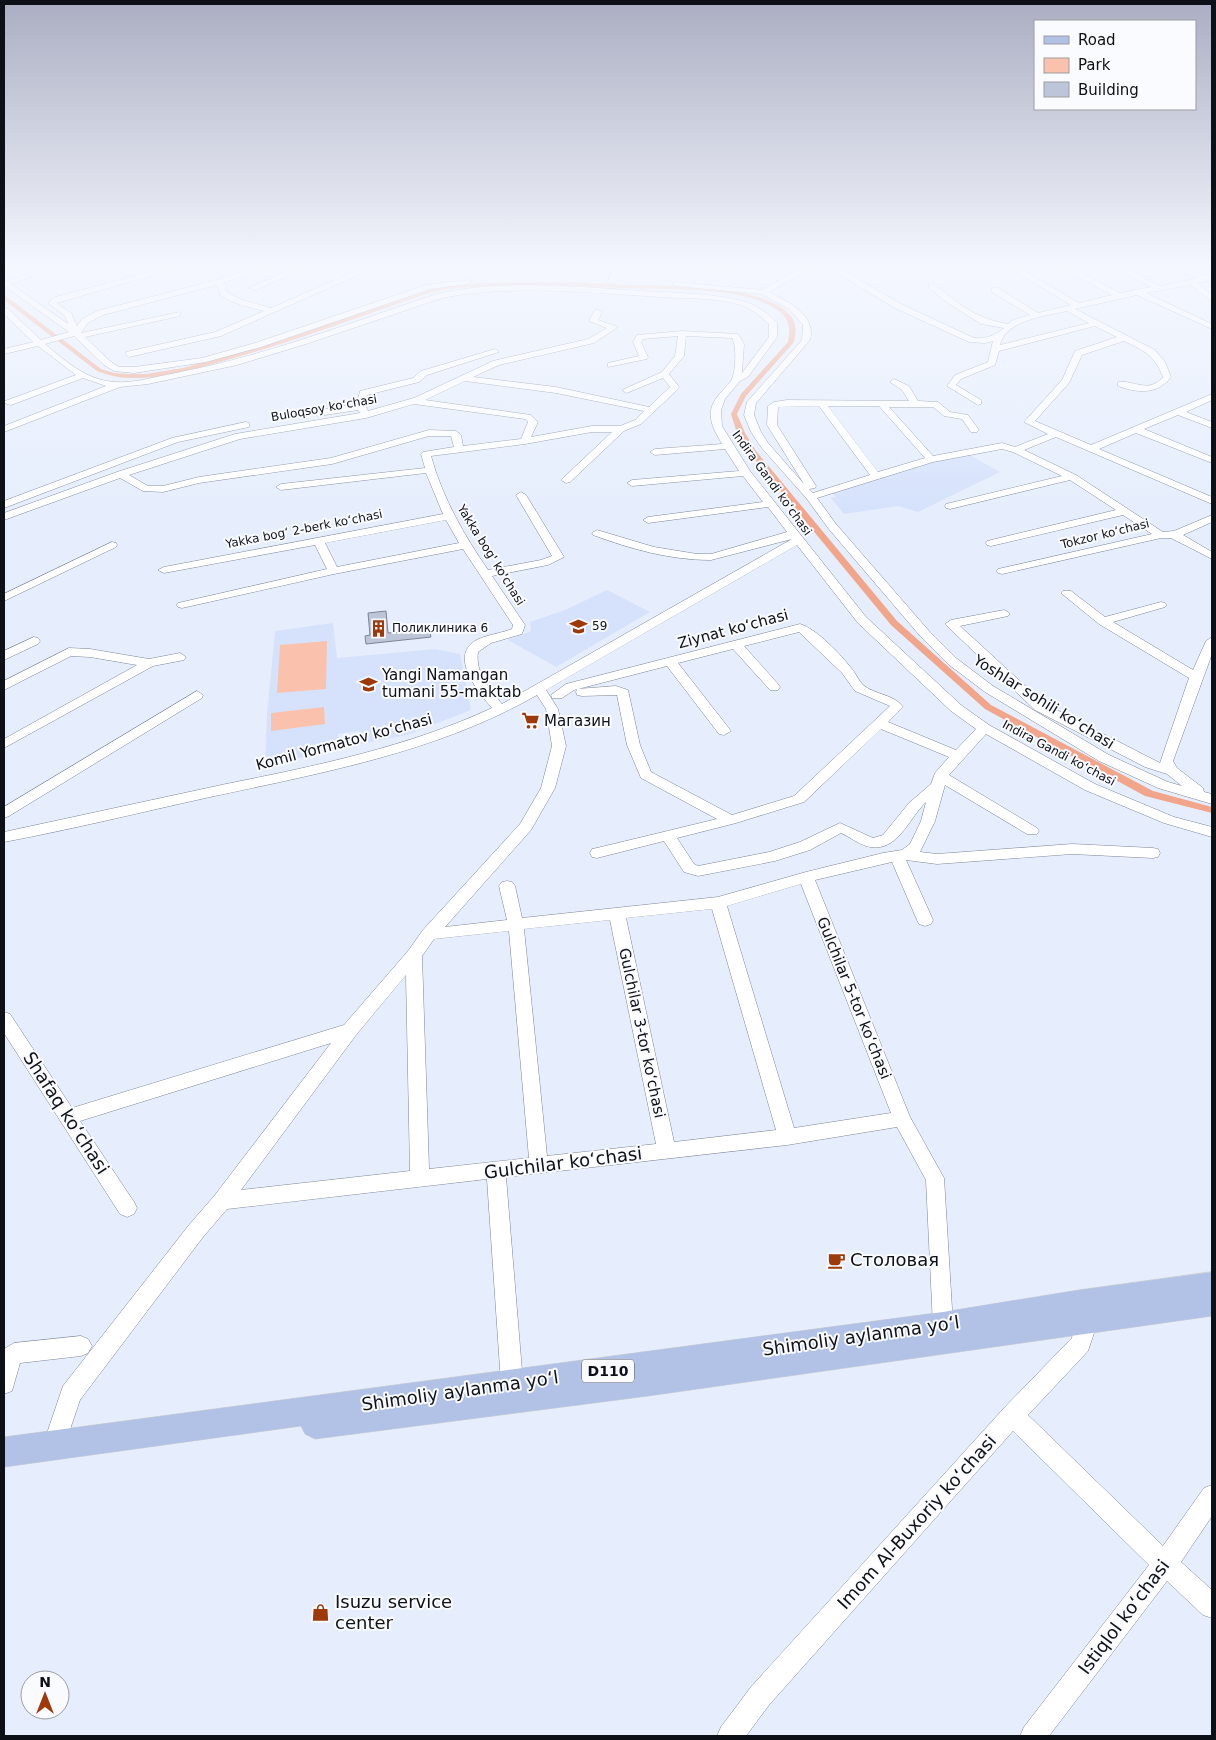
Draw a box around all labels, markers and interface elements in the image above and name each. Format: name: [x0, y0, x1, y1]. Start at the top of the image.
legend: [1034, 20, 1196, 110]
text: Road: [1078, 31, 1116, 49]
text: Park: [1078, 56, 1111, 74]
text: Building: [1078, 81, 1139, 99]
street label: Buloqsoy koʻchasi: [270, 392, 378, 424]
street label: Indira Gandi koʻchasi: [729, 428, 815, 538]
street label: Yakka bog' ko'chasi: [454, 501, 528, 608]
street label: Yakka bogʻ 2-berk koʻchasi: [223, 507, 384, 551]
street label: Tokzor koʻchasi: [1058, 516, 1151, 552]
street label: Ziynat koʻchasi: [676, 606, 790, 652]
school or university icon: 59: [568, 616, 588, 636]
building icon: Поликлиника 6: [368, 618, 388, 638]
place label: 59: [592, 619, 607, 633]
place label: Поликлиника 6: [392, 621, 488, 635]
street label: Yoshlar sohili koʻchasi: [969, 651, 1118, 753]
place label: Yangi Namangan tumani 55-maktab: [381, 666, 521, 701]
school or university icon: Yangi Namangan tumani 55-maktab: [358, 674, 378, 694]
street label: Komil Yormatov koʻchasi: [254, 710, 434, 774]
supermarket icon: Магазин: [520, 711, 540, 731]
place label: Магазин: [544, 712, 611, 730]
street label: Indira Gandi koʻchasi: [1000, 717, 1118, 789]
street label: Gulchilar 5-tor koʻchasi: [813, 914, 895, 1082]
street label: Gulchilar 3-tor koʻchasi: [615, 946, 669, 1120]
street label: Shafaq koʻchasi: [19, 1048, 114, 1178]
street label: Gulchilar koʻchasi: [483, 1142, 643, 1183]
place label: Столовая: [850, 1249, 939, 1270]
cafe icon: Столовая: [826, 1250, 846, 1270]
street label: Shimoliy aylanma yoʻl: [761, 1311, 961, 1360]
road number: D110: [582, 1360, 634, 1382]
street label: Shimoliy aylanma yoʻl: [360, 1366, 560, 1415]
street label: Imom Al-Buxoriy koʻchasi: [833, 1430, 1000, 1613]
street label: Istiqlol ko‘chasi: [1074, 1555, 1174, 1678]
place label: Isuzu service center: [335, 1591, 452, 1633]
shop icon: Isuzu service center: [311, 1602, 331, 1622]
north arrow: [20, 1670, 70, 1720]
text: N: [39, 1674, 51, 1690]

